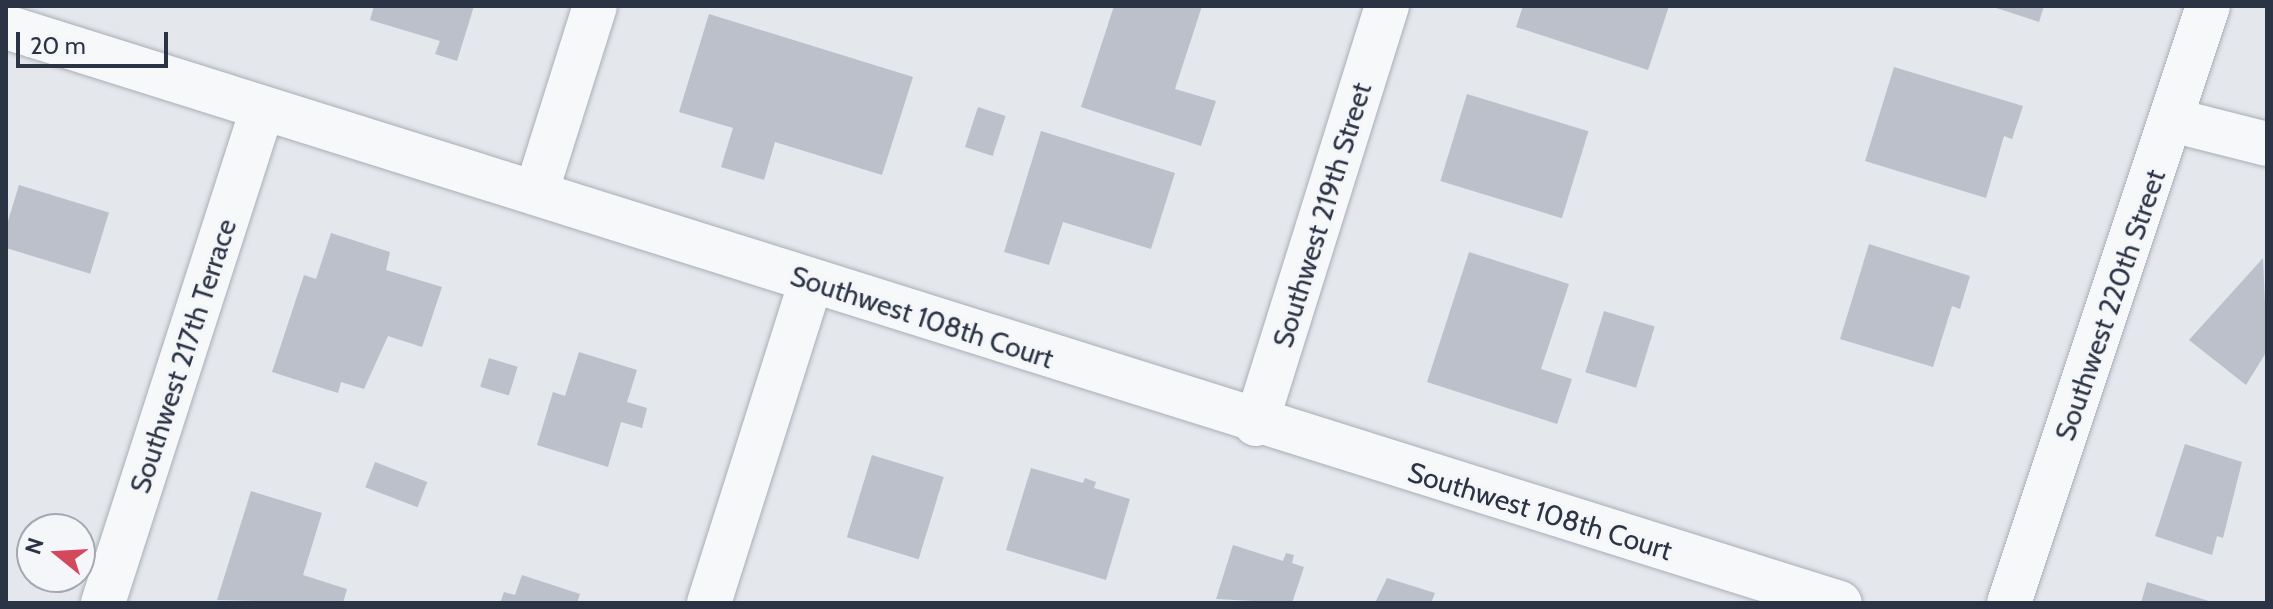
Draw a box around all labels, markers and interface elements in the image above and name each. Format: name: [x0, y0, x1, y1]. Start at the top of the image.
scale bar: [20, 16, 172, 66]
text: 20 m: [30, 31, 86, 60]
street label: Southwest 219th Street: [1266, 78, 1378, 352]
street label: Southwest 220th Street: [2048, 165, 2172, 445]
street label: Southwest 217th Terrace: [123, 215, 243, 497]
street label: Southwest 108th Court: [786, 259, 1058, 375]
street label: Southwest 108th Court: [1404, 455, 1676, 567]
north arrow: [16, 513, 96, 593]
text: N: [19, 534, 50, 558]

